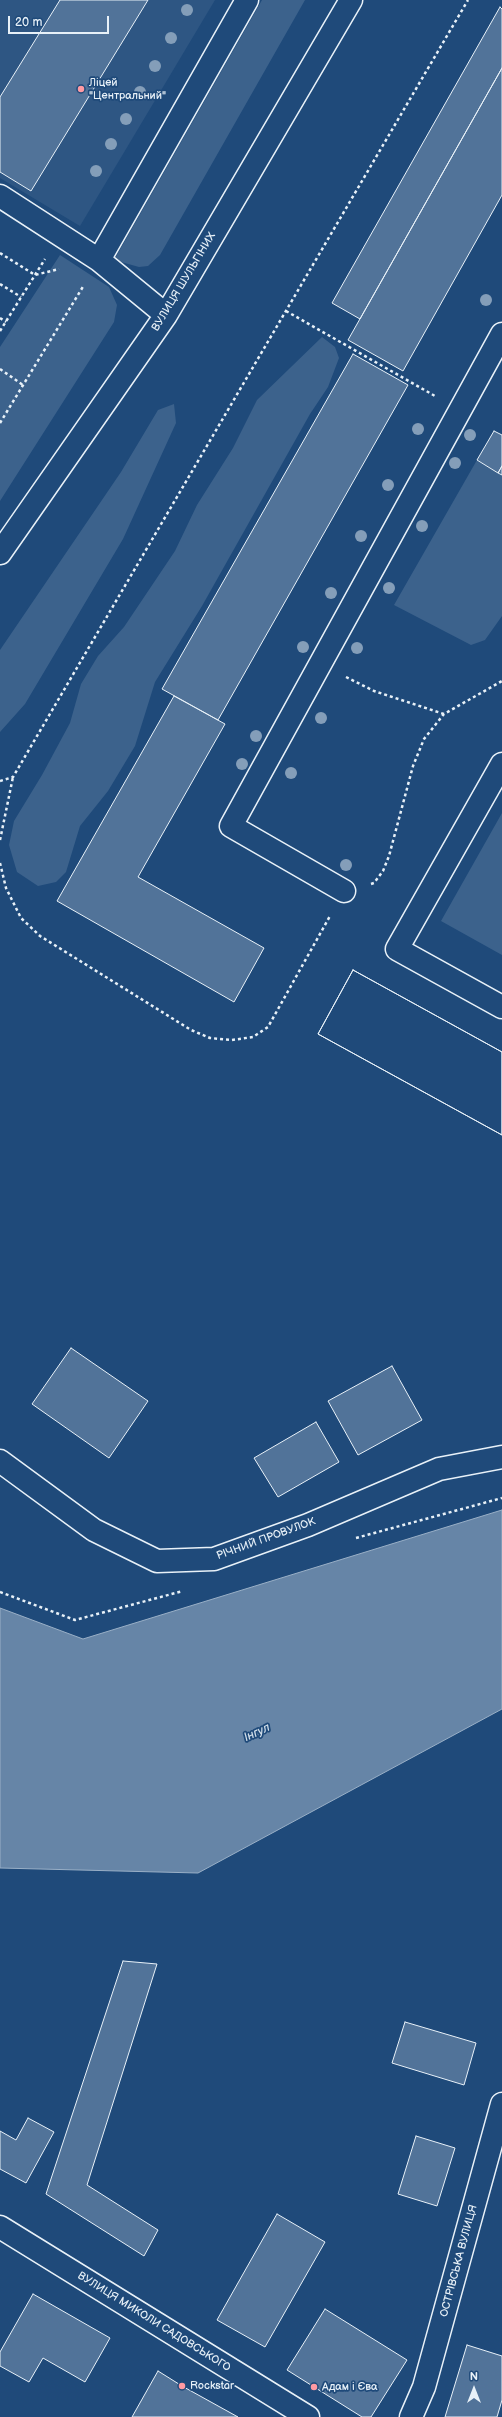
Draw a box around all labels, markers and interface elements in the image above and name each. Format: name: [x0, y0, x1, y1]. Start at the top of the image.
scale bar: [10, 8, 111, 34]
text: 20 m: [15, 15, 42, 30]
place label: Ліцей "Центральний": [89, 76, 166, 102]
marker: Ліцей "Центральний": [76, 84, 86, 94]
street label: ВУЛИЦЯ ШУЛЬГІНИХ: [149, 230, 219, 334]
street label: РІЧНИЙ ПРОВУЛОК: [215, 1515, 317, 1563]
water label: Інгул: [242, 1721, 272, 1745]
street label: ОСТРІВСЬКА ВУЛИЦЯ: [438, 2203, 480, 2319]
street label: ВУЛИЦЯ МИКОЛИ САДОВСЬКОГО: [75, 2269, 233, 2375]
north arrow: [454, 2369, 494, 2409]
text: N: [470, 2370, 478, 2383]
place label: Rockstar: [190, 2379, 234, 2393]
place label: Адам і Єва: [322, 2380, 378, 2394]
marker: Rockstar: [177, 2381, 187, 2391]
marker: Адам і Єва: [309, 2382, 319, 2392]

